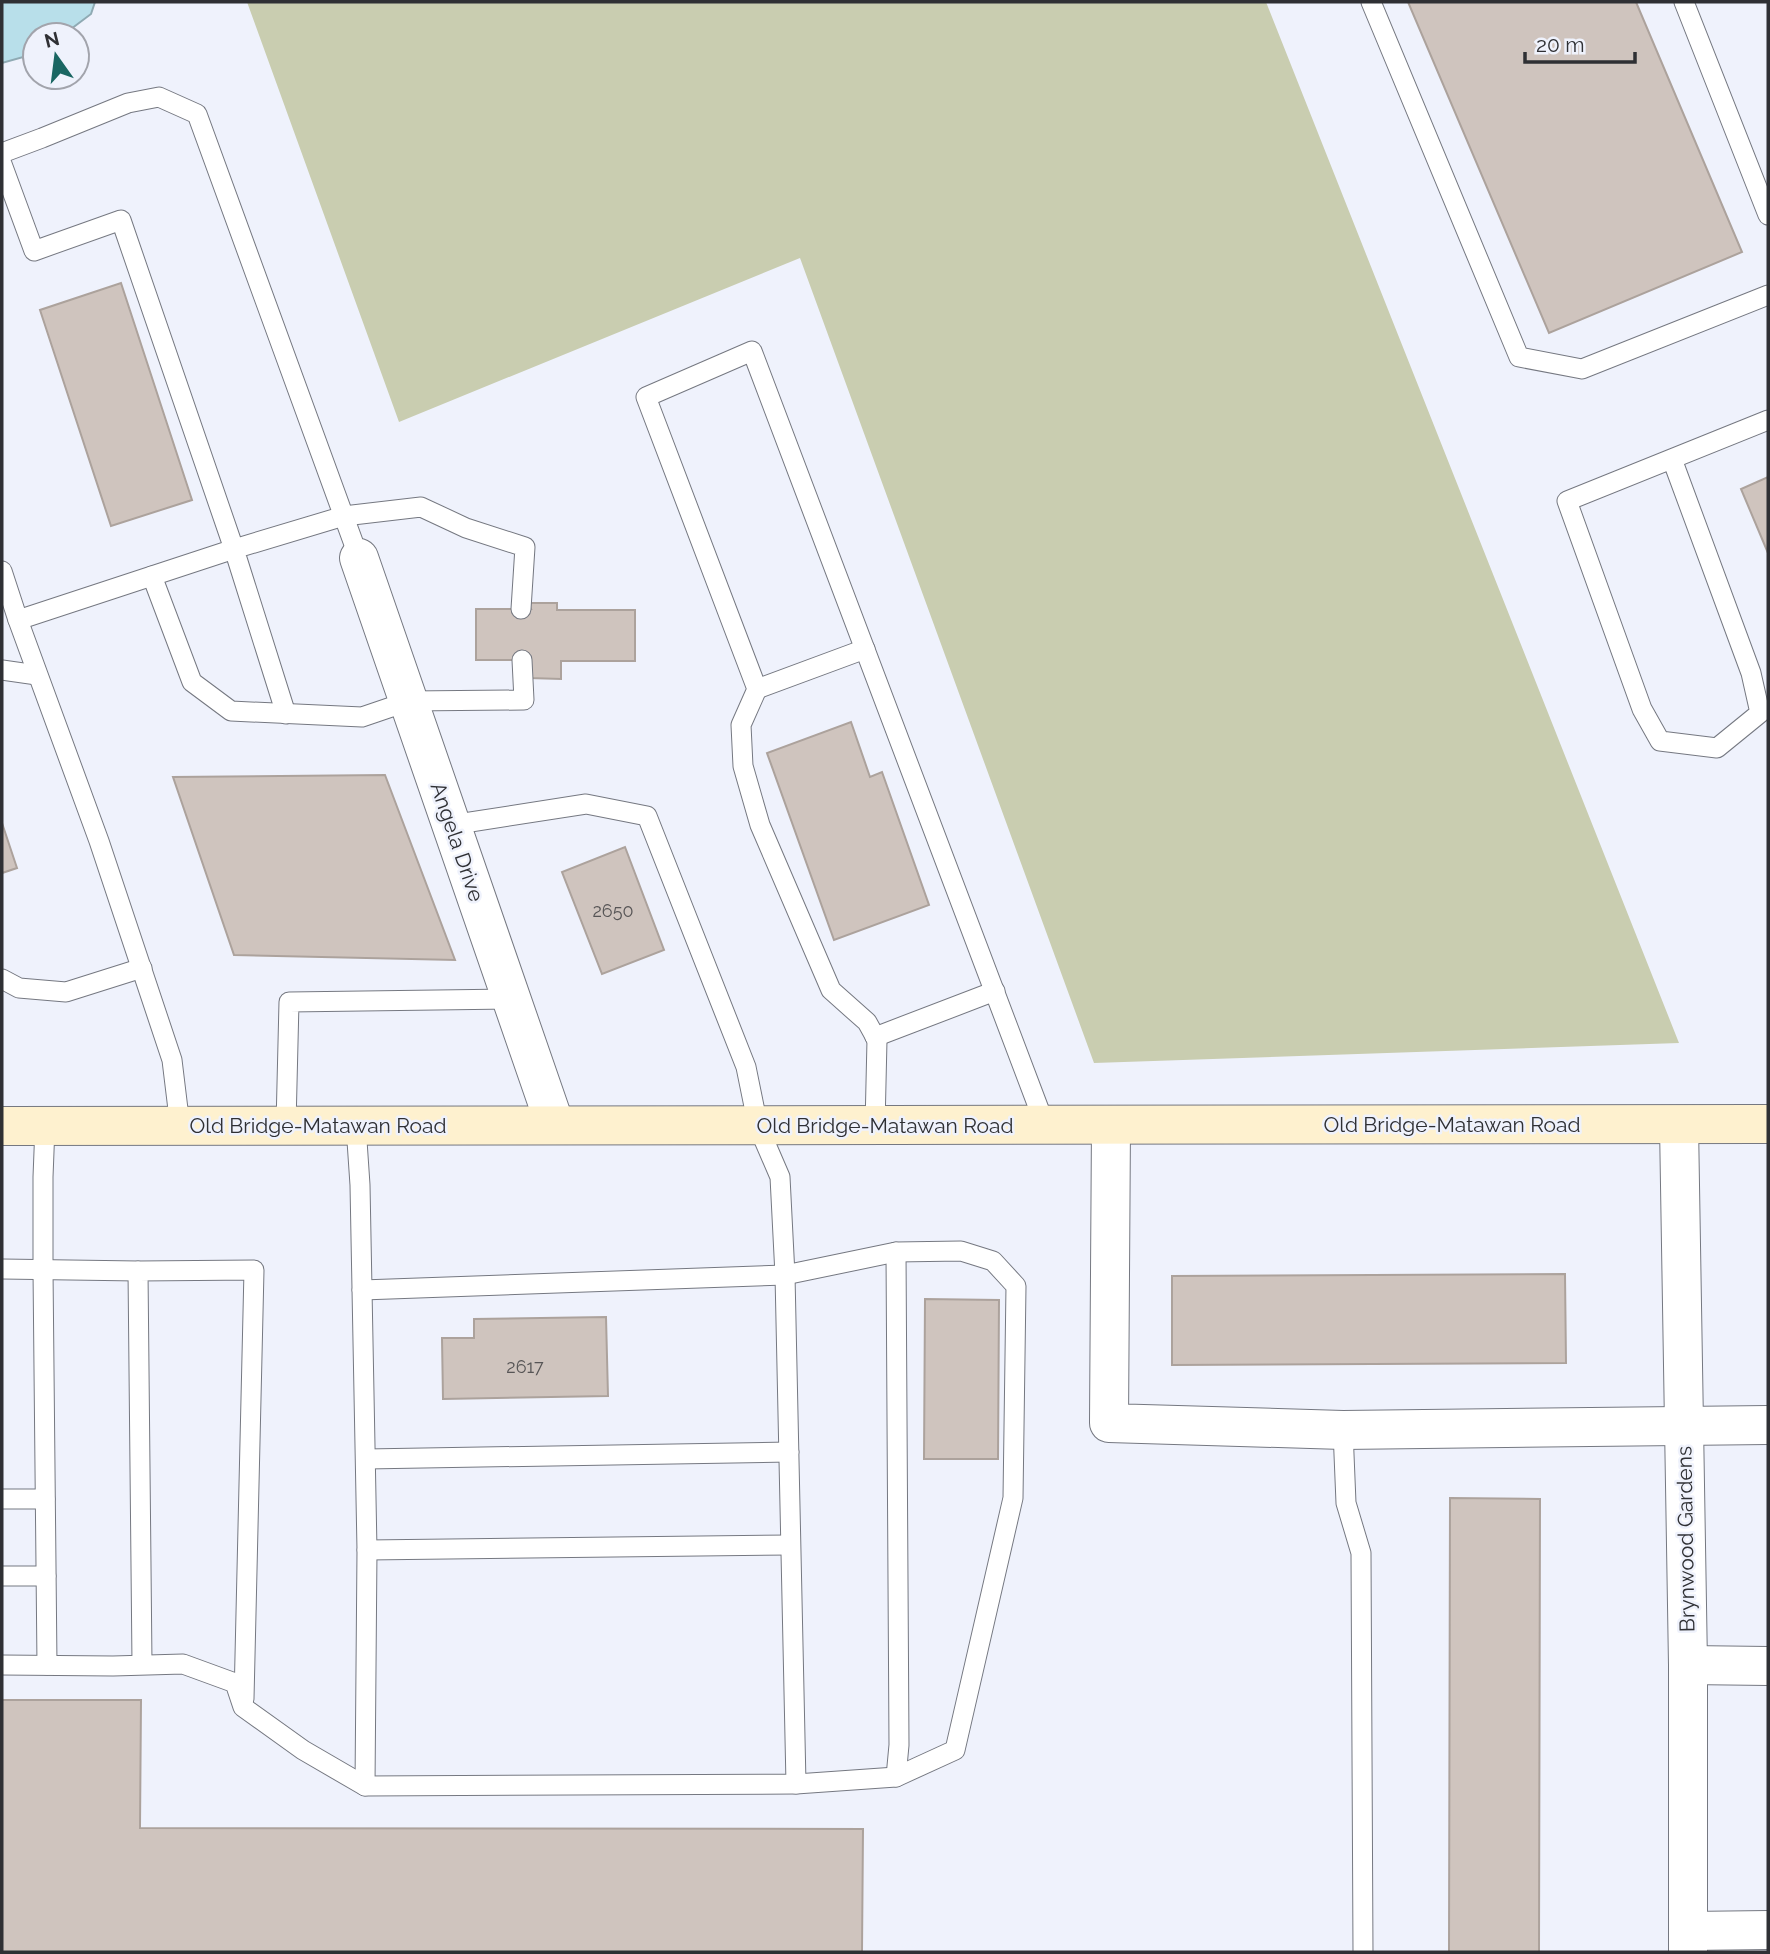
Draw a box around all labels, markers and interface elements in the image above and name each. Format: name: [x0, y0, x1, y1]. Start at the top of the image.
north arrow: [21, 21, 91, 91]
scale bar: [1525, 21, 1635, 65]
text: N: [42, 27, 62, 52]
text: 20 m: [1536, 32, 1584, 57]
street label: Angela Drive: [425, 779, 490, 905]
house number: 2650: [592, 900, 634, 921]
street label: Old Bridge-Matawan Road: [1323, 1112, 1581, 1137]
street label: Old Bridge-Matawan Road: [189, 1113, 447, 1138]
street label: Old Bridge-Matawan Road: [756, 1113, 1014, 1138]
house number: 2617: [506, 1356, 544, 1377]
street label: Brynwood Gardens: [1671, 1446, 1700, 1632]

